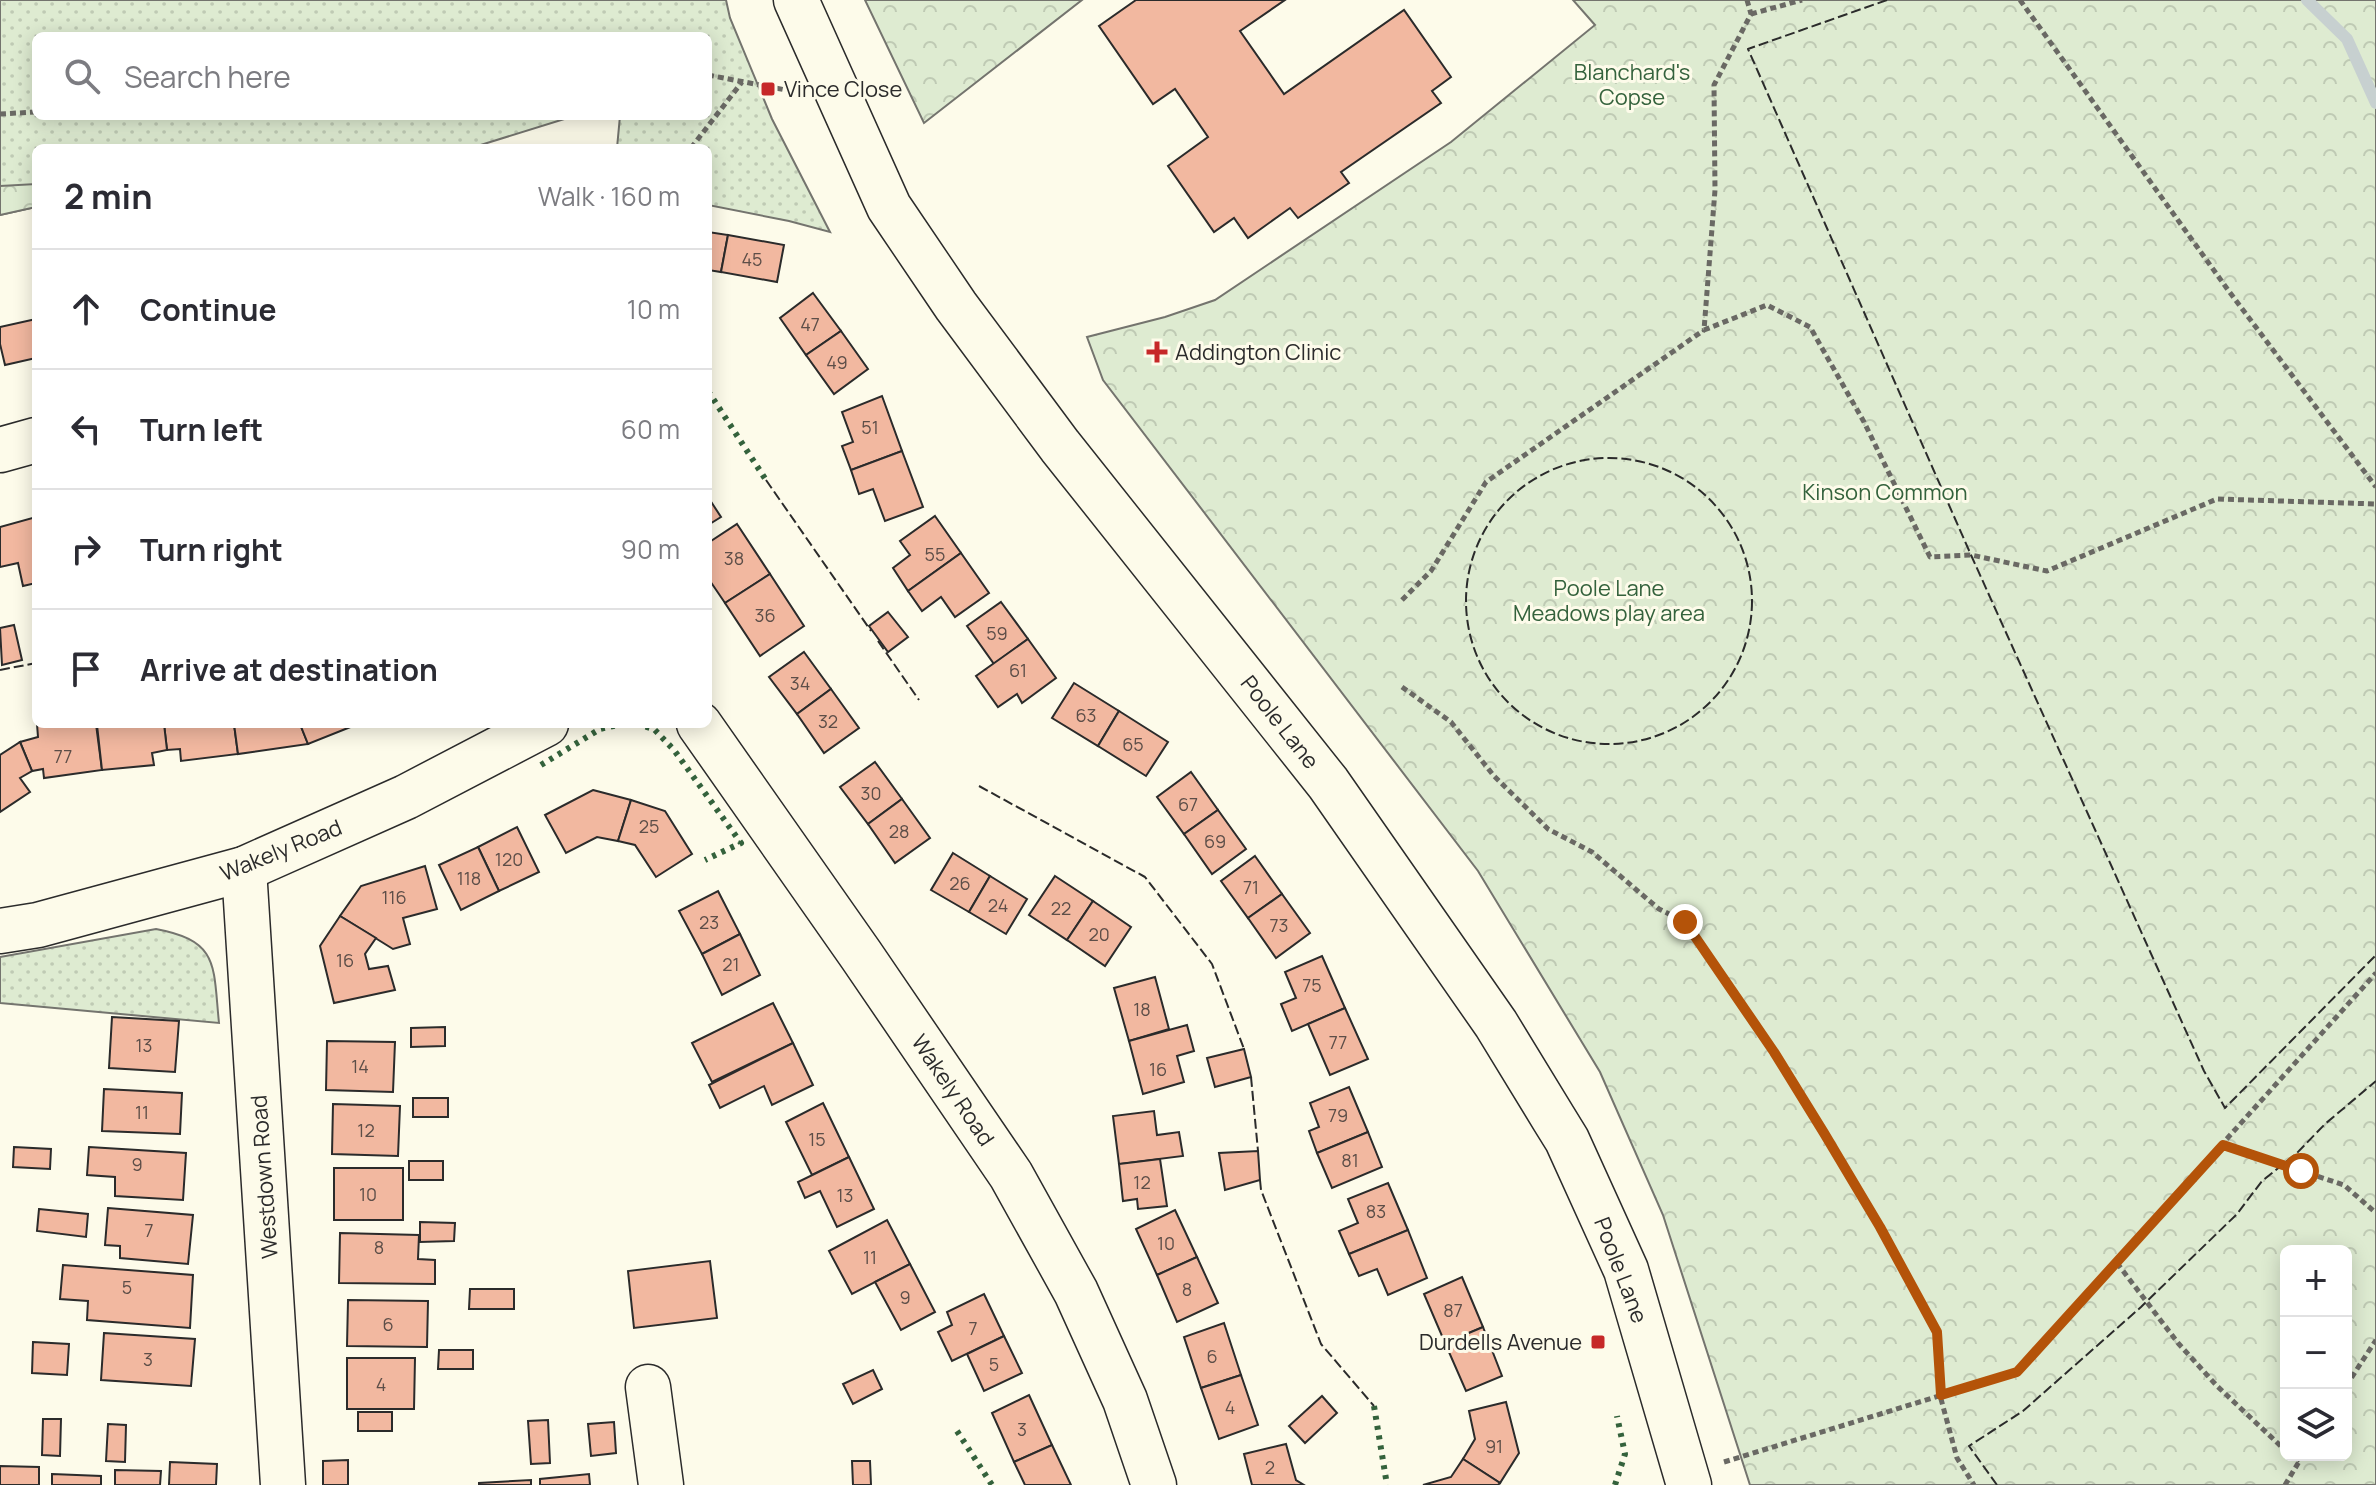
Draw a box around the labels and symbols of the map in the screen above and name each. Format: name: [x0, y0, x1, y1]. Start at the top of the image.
park label: Blanchard's Copse: [1574, 57, 1690, 112]
place label: Vince Close: [784, 74, 902, 104]
marker: Vince Close: [759, 80, 777, 98]
house number: 45: [741, 247, 763, 271]
house number: 47: [800, 312, 820, 336]
place label: Addington Clinic: [1175, 337, 1341, 367]
marker: Addington Clinic: [1146, 341, 1168, 363]
house number: 49: [826, 350, 848, 374]
house number: 51: [861, 415, 879, 439]
park label: Kinson Common: [1802, 477, 1968, 507]
house number: 55: [925, 542, 945, 566]
house number: 38: [724, 546, 744, 570]
park label: Poole Lane Meadows play area: [1513, 573, 1705, 628]
house number: 36: [754, 603, 776, 627]
house number: 59: [986, 621, 1008, 645]
house number: 61: [1009, 658, 1027, 682]
street label: Poole Lane: [1234, 669, 1326, 775]
house number: 34: [790, 671, 810, 695]
house number: 63: [1075, 703, 1097, 727]
house number: 32: [818, 709, 838, 733]
house number: 65: [1122, 732, 1144, 756]
house number: 77: [54, 744, 72, 768]
house number: 30: [861, 781, 881, 805]
house number: 67: [1178, 792, 1198, 816]
street label: Wakely Road: [216, 812, 346, 888]
house number: 25: [639, 814, 659, 838]
house number: 28: [889, 819, 909, 843]
house number: 69: [1204, 829, 1226, 853]
house number: 120: [495, 847, 523, 871]
house number: 118: [457, 866, 481, 890]
house number: 26: [949, 871, 971, 895]
house number: 71: [1243, 875, 1259, 899]
house number: 116: [381, 885, 407, 909]
house number: 24: [988, 893, 1008, 917]
house number: 22: [1051, 896, 1071, 920]
route end: [1667, 904, 1703, 940]
house number: 23: [699, 910, 719, 934]
house number: 73: [1270, 913, 1289, 937]
house number: 20: [1088, 922, 1110, 946]
house number: 16: [336, 948, 354, 972]
house number: 21: [722, 952, 740, 976]
house number: 75: [1302, 973, 1322, 997]
house number: 18: [1133, 997, 1151, 1021]
street label: Wakely Road: [905, 1028, 1001, 1152]
house number: 77: [1329, 1030, 1347, 1054]
house number: 13: [136, 1033, 152, 1057]
house number: 14: [351, 1054, 369, 1078]
house number: 16: [1149, 1057, 1167, 1081]
street label: Westdown Road: [243, 1094, 285, 1260]
house number: 11: [135, 1100, 149, 1124]
house number: 79: [1328, 1103, 1348, 1127]
house number: 12: [357, 1118, 375, 1142]
house number: 15: [808, 1127, 826, 1151]
house number: 81: [1341, 1148, 1359, 1172]
house number: 9: [131, 1152, 143, 1176]
route start: [2283, 1153, 2319, 1189]
house number: 12: [1133, 1170, 1151, 1194]
house number: 10: [359, 1182, 377, 1206]
house number: 13: [837, 1183, 853, 1207]
house number: 83: [1366, 1199, 1386, 1223]
street label: Poole Lane: [1587, 1213, 1655, 1327]
house number: 7: [144, 1218, 154, 1242]
house number: 10: [1157, 1231, 1175, 1255]
house number: 8: [374, 1235, 384, 1259]
house number: 11: [863, 1245, 877, 1269]
house number: 5: [122, 1275, 132, 1299]
house number: 8: [1182, 1277, 1192, 1301]
house number: 9: [899, 1285, 911, 1309]
house number: 87: [1443, 1298, 1463, 1322]
house number: 6: [382, 1312, 394, 1336]
house number: 7: [968, 1316, 978, 1340]
place label: Durdells Avenue: [1419, 1327, 1582, 1357]
marker: Durdells Avenue: [1589, 1333, 1607, 1351]
house number: 6: [1206, 1344, 1218, 1368]
house number: 3: [143, 1347, 153, 1371]
house number: 5: [989, 1352, 999, 1376]
house number: 4: [376, 1372, 386, 1396]
house number: 4: [1225, 1395, 1235, 1419]
house number: 3: [1017, 1417, 1027, 1441]
house number: 91: [1485, 1434, 1503, 1458]
house number: 2: [1265, 1455, 1275, 1479]

